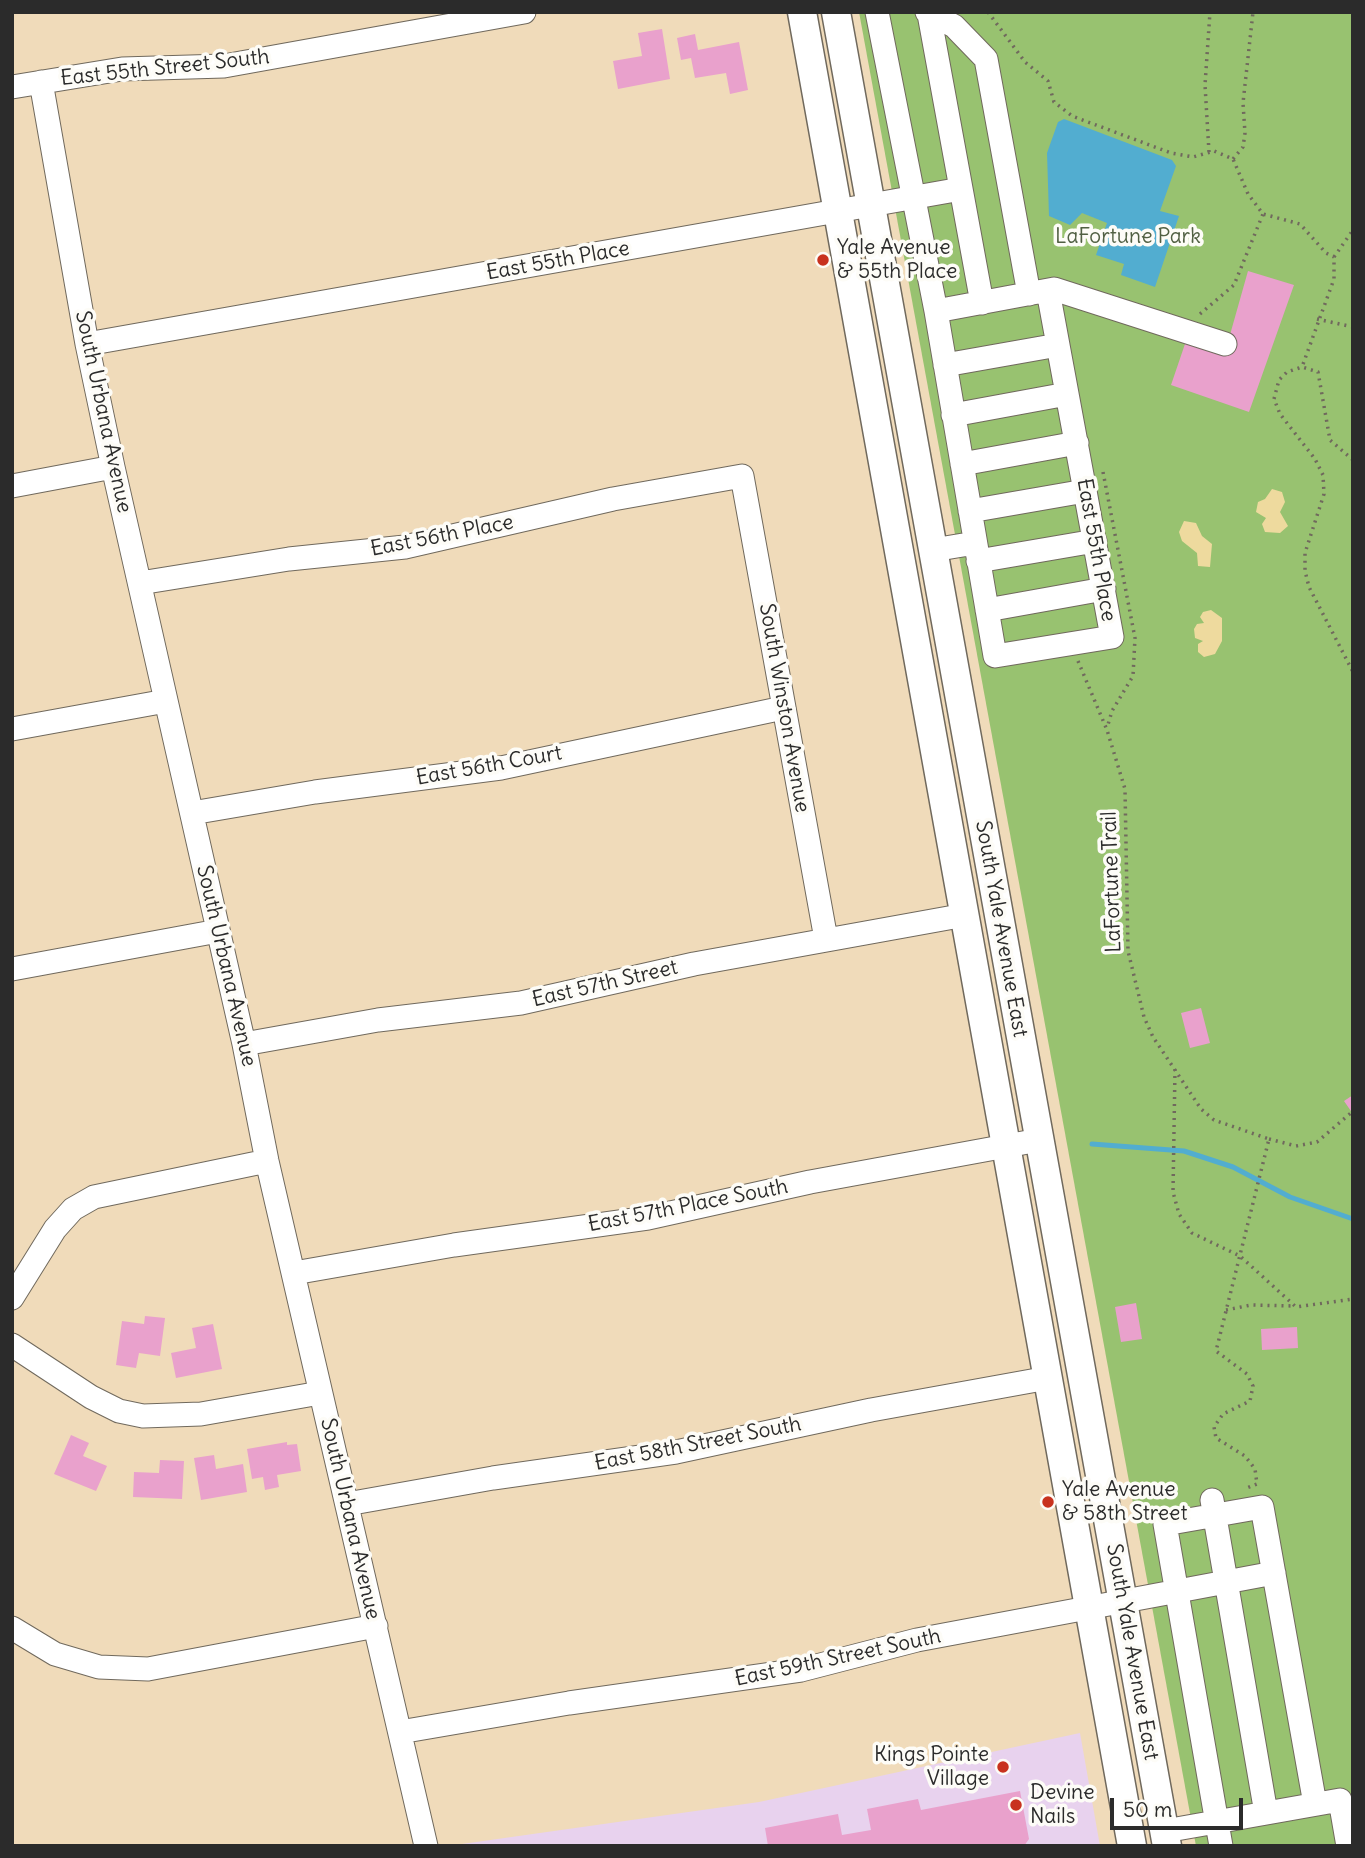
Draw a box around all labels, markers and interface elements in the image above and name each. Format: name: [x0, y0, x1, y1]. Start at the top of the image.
street label: East 55th Street South: [59, 44, 271, 92]
park label: LaFortune Park: [1055, 224, 1201, 250]
place label: Yale Avenue & 55th Place: [837, 235, 957, 285]
street label: East 55th Place: [484, 236, 632, 286]
marker: Yale Avenue & 55th Place: [815, 252, 831, 268]
street label: South Urbana Avenue: [69, 309, 137, 515]
street label: East 55th Place: [1071, 476, 1121, 624]
street label: East 56th Place: [368, 510, 516, 562]
street label: South Winston Avenue: [753, 601, 815, 815]
street label: East 56th Court: [414, 741, 564, 791]
street label: LaFortune Trail: [1097, 811, 1127, 953]
street label: South Yale Avenue East: [970, 819, 1032, 1039]
street label: South Urbana Avenue: [191, 863, 261, 1069]
street label: East 57th Street: [530, 955, 680, 1013]
street label: East 57th Place South: [586, 1174, 790, 1238]
street label: East 58th Street South: [593, 1412, 803, 1476]
street label: South Urbana Avenue: [315, 1416, 385, 1622]
place label: Yale Avenue & 58th Street: [1062, 1477, 1187, 1527]
marker: Yale Avenue & 58th Street: [1040, 1494, 1056, 1510]
street label: South Yale Avenue East: [1101, 1542, 1163, 1762]
street label: East 59th Street South: [733, 1624, 943, 1692]
place label: Kings Pointe Village: [874, 1742, 989, 1792]
marker: Kings Pointe Village: [995, 1759, 1011, 1775]
place label: Devine Nails: [1030, 1780, 1095, 1830]
scale bar: [1113, 1784, 1246, 1828]
text: 50 m: [1123, 1796, 1172, 1823]
marker: Devine Nails: [1008, 1797, 1024, 1813]

